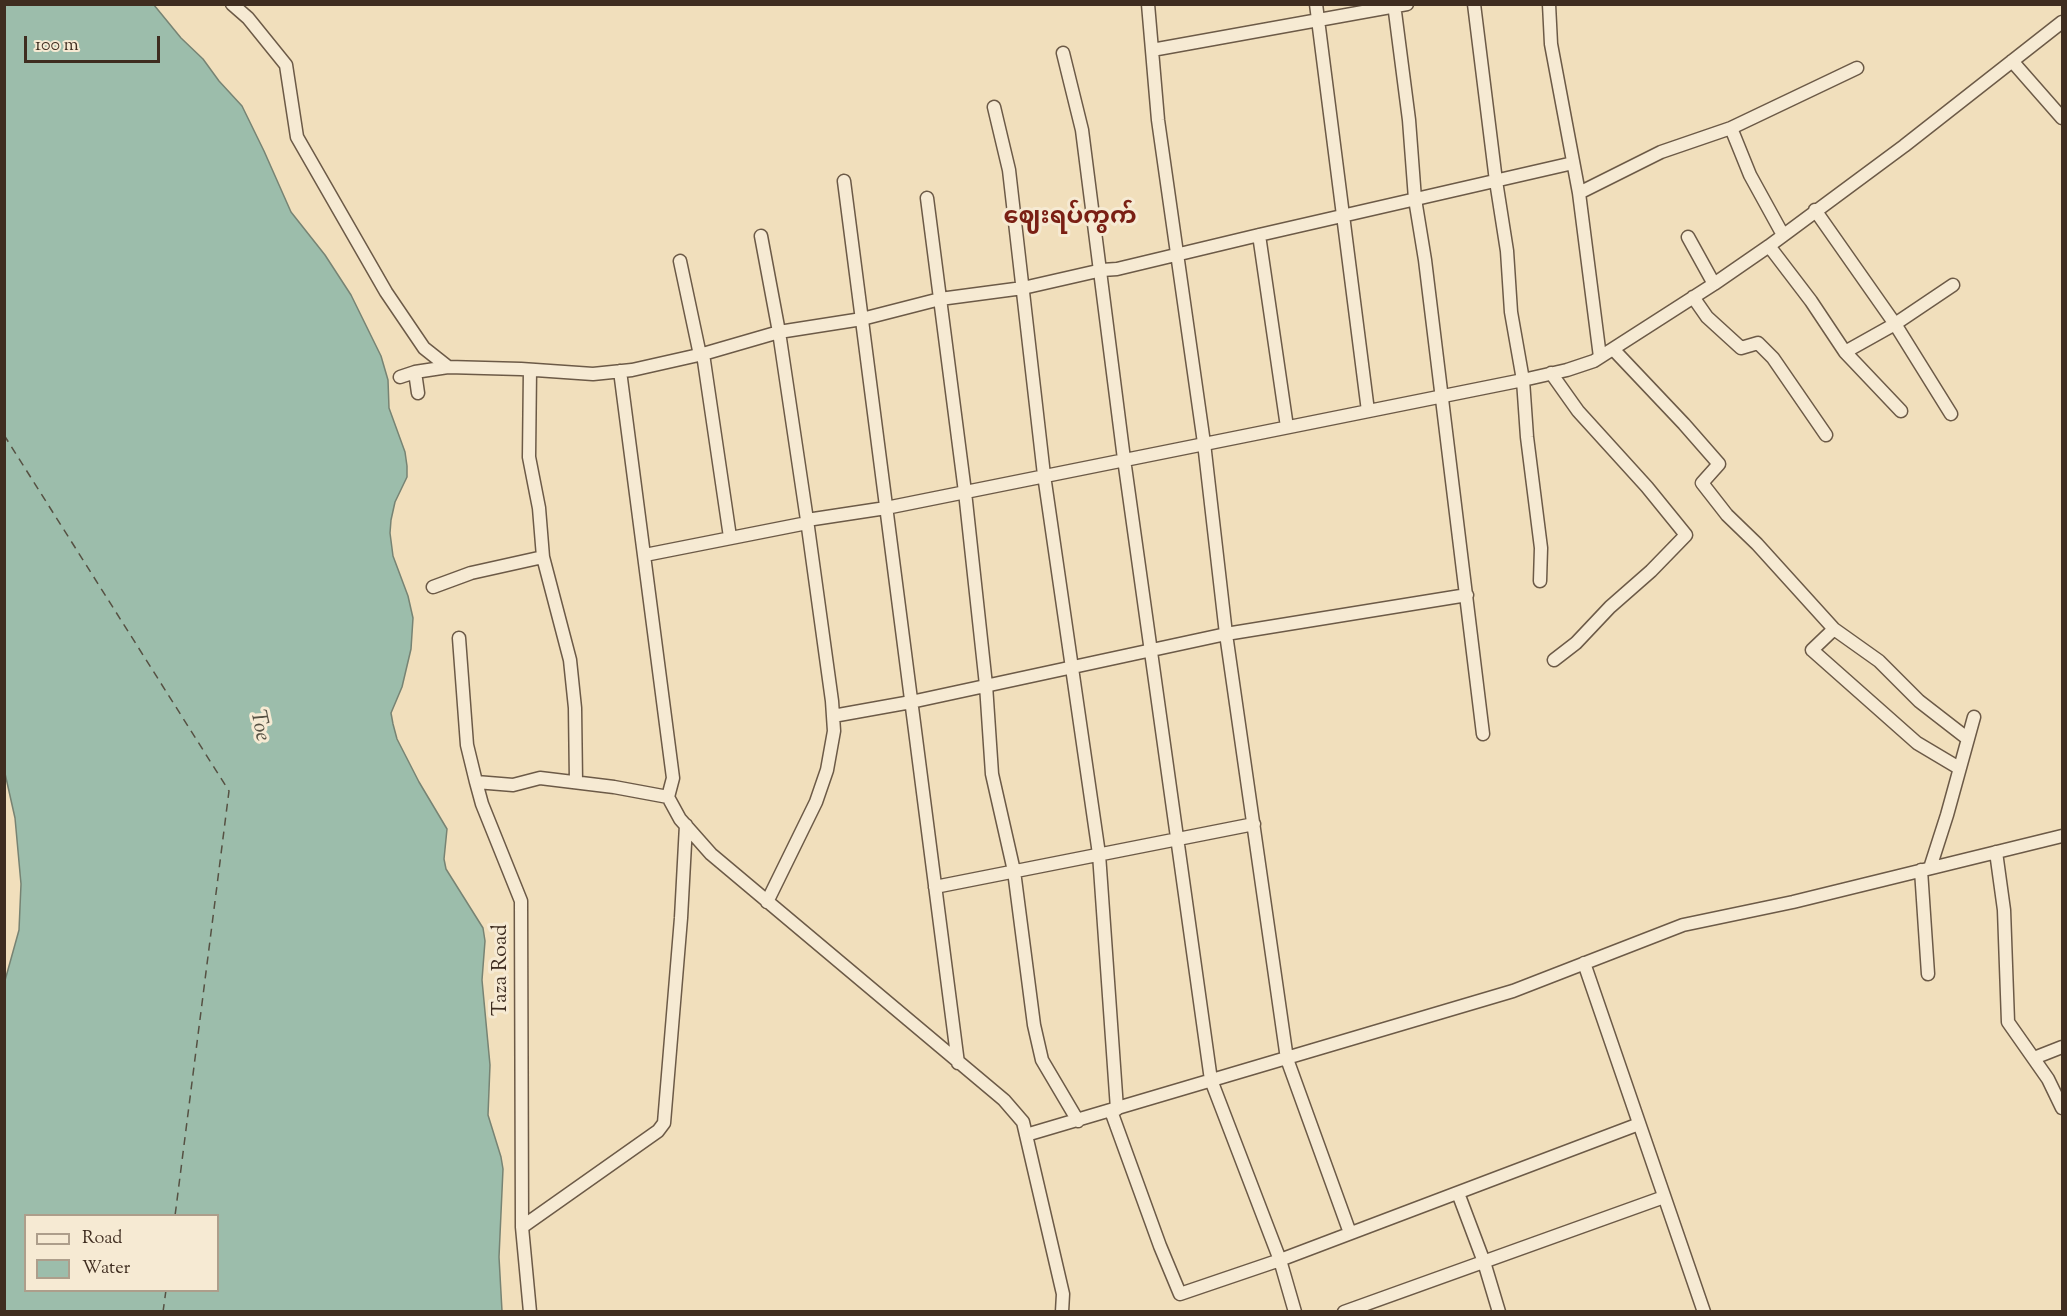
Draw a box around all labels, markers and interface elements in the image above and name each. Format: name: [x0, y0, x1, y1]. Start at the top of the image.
scale bar: [27, 24, 164, 62]
text: 100 m: [35, 33, 79, 59]
district label: ဈေးရပ်ကွက်: [1003, 205, 1137, 233]
water label: Toe: [242, 708, 274, 744]
street label: Taza Road: [489, 924, 515, 1016]
legend: [24, 1214, 219, 1292]
text: Road: [82, 1226, 122, 1252]
text: Water: [82, 1256, 130, 1282]

